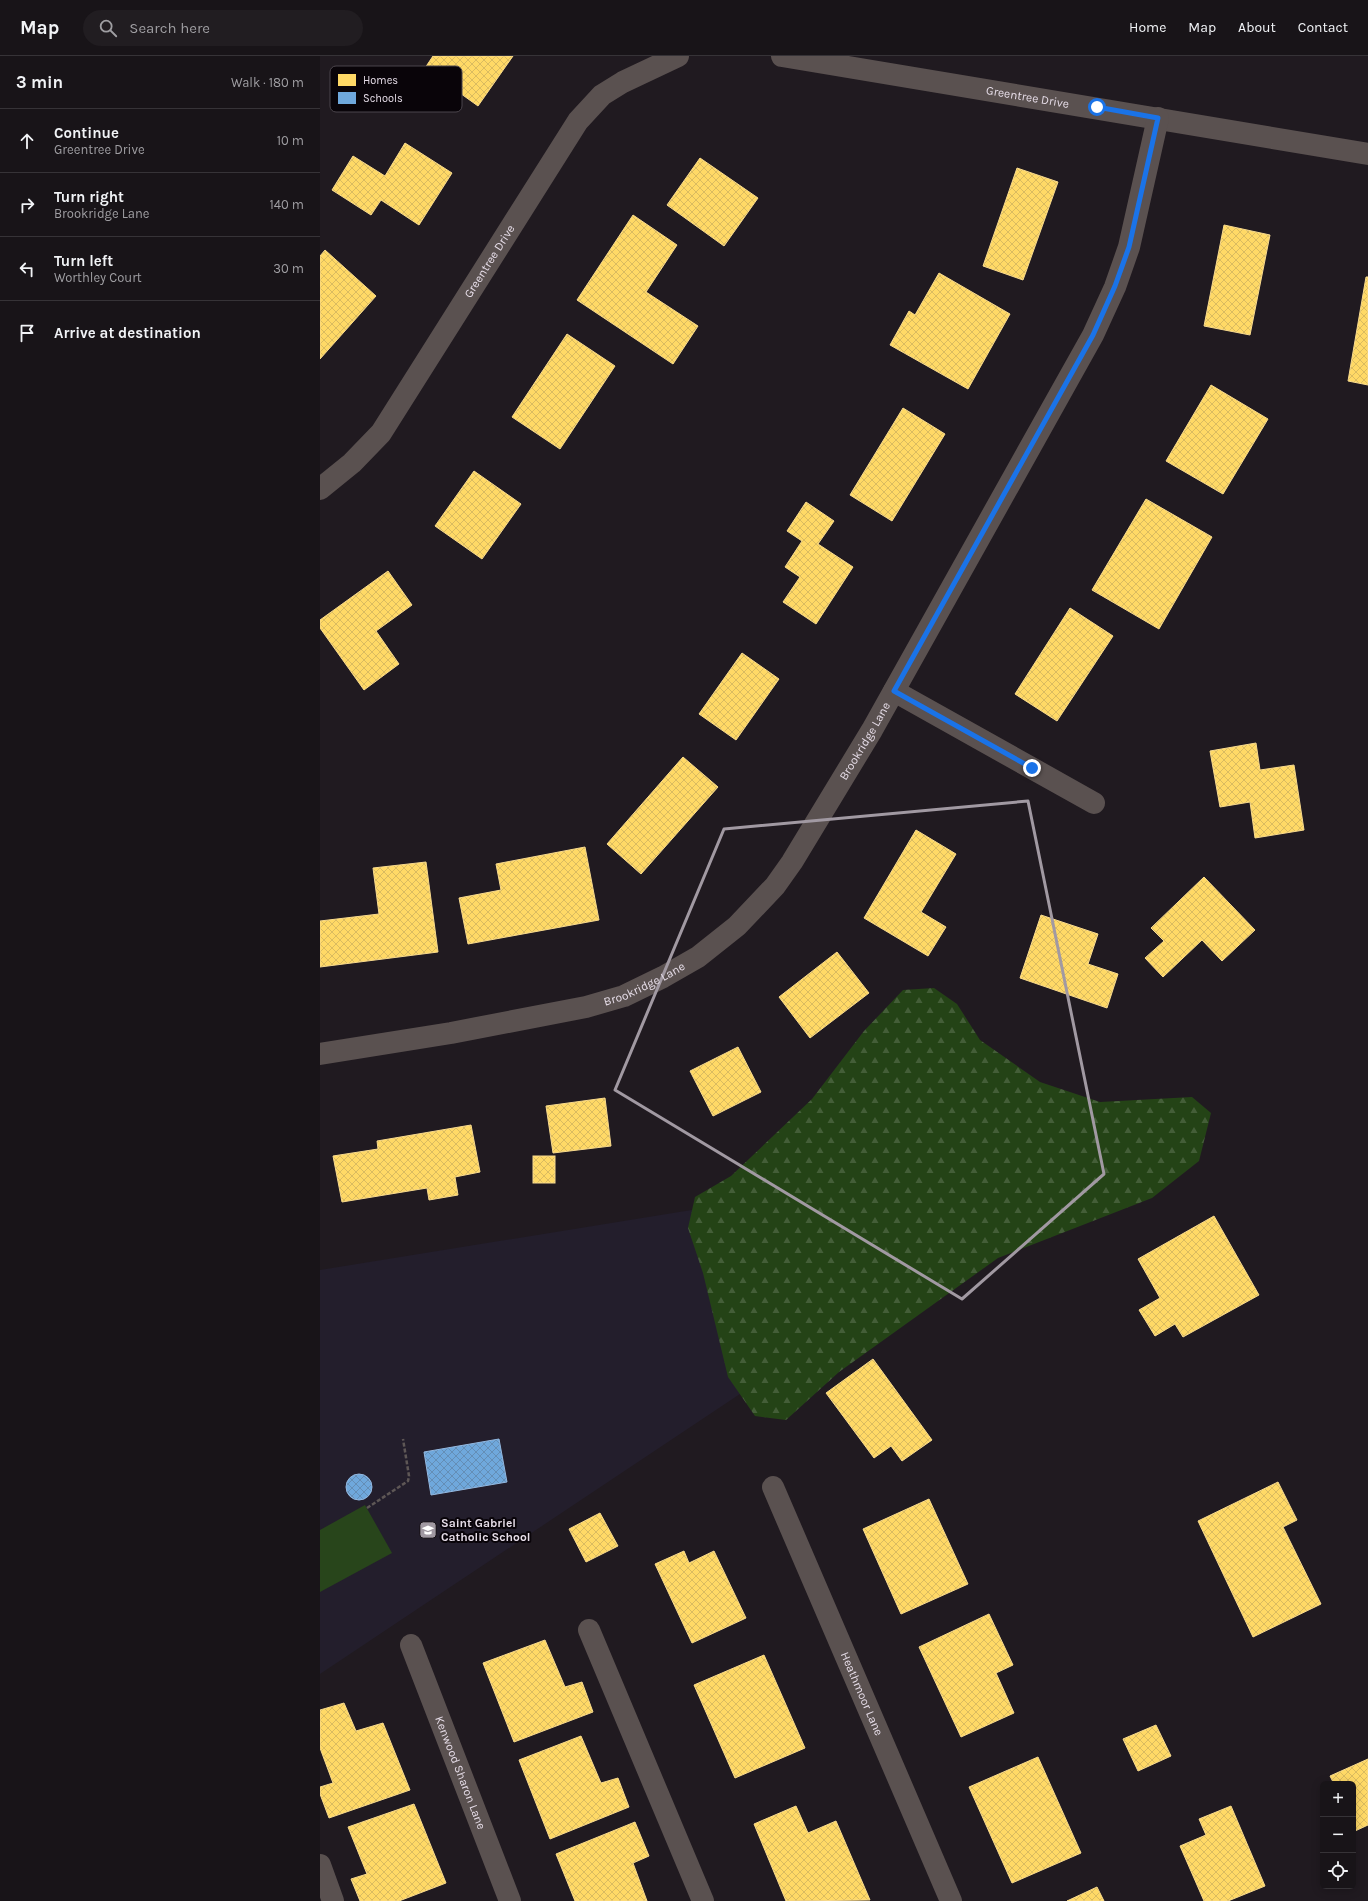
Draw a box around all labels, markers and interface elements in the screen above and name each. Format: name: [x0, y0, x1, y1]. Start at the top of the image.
search box: [83, 10, 363, 46]
text: Map: [20, 17, 59, 39]
icon: search: [97, 17, 119, 39]
text: Search here: [129, 19, 210, 37]
text: Home: [1129, 19, 1166, 36]
text: Map: [1188, 19, 1216, 36]
text: About: [1238, 19, 1276, 36]
text: Contact: [1298, 19, 1348, 36]
legend: [330, 66, 462, 112]
text: 3 min: [16, 72, 63, 92]
text: Homes: [363, 74, 398, 87]
text: Walk · 180 m: [231, 75, 304, 90]
street label: Greentree Drive: [985, 83, 1070, 111]
text: Schools: [363, 92, 403, 105]
route start: [1088, 98, 1106, 116]
text: Continue: [54, 124, 119, 142]
icon: ahead: [16, 130, 38, 152]
text: 10 m: [277, 133, 304, 148]
text: Greentree Drive: [54, 142, 145, 157]
text: Turn right: [54, 188, 124, 206]
icon: right: [16, 194, 38, 216]
text: 140 m: [269, 197, 304, 212]
text: Brookridge Lane: [54, 206, 149, 221]
street label: Greentree Drive: [461, 222, 518, 300]
text: Turn left: [54, 252, 113, 270]
icon: left: [16, 258, 38, 280]
text: 30 m: [273, 261, 304, 276]
text: Worthley Court: [54, 270, 142, 285]
icon: arrive: [16, 322, 38, 344]
text: Arrive at destination: [54, 324, 201, 342]
street label: Brookridge Lane: [836, 700, 893, 783]
route end: [1023, 759, 1041, 777]
street label: Brookridge Lane: [602, 959, 687, 1009]
place label: Saint Gabriel Catholic School: [441, 1516, 530, 1544]
school or university icon: Saint Gabriel Catholic School: [418, 1520, 438, 1540]
street label: Heathmoor Lane: [838, 1650, 886, 1738]
street label: Kenwood Sharon Lane: [432, 1714, 489, 1831]
map controls: [1320, 1781, 1356, 1889]
button: +: [1320, 1781, 1356, 1817]
button: −: [1320, 1817, 1356, 1853]
button: locate: [1320, 1853, 1356, 1889]

